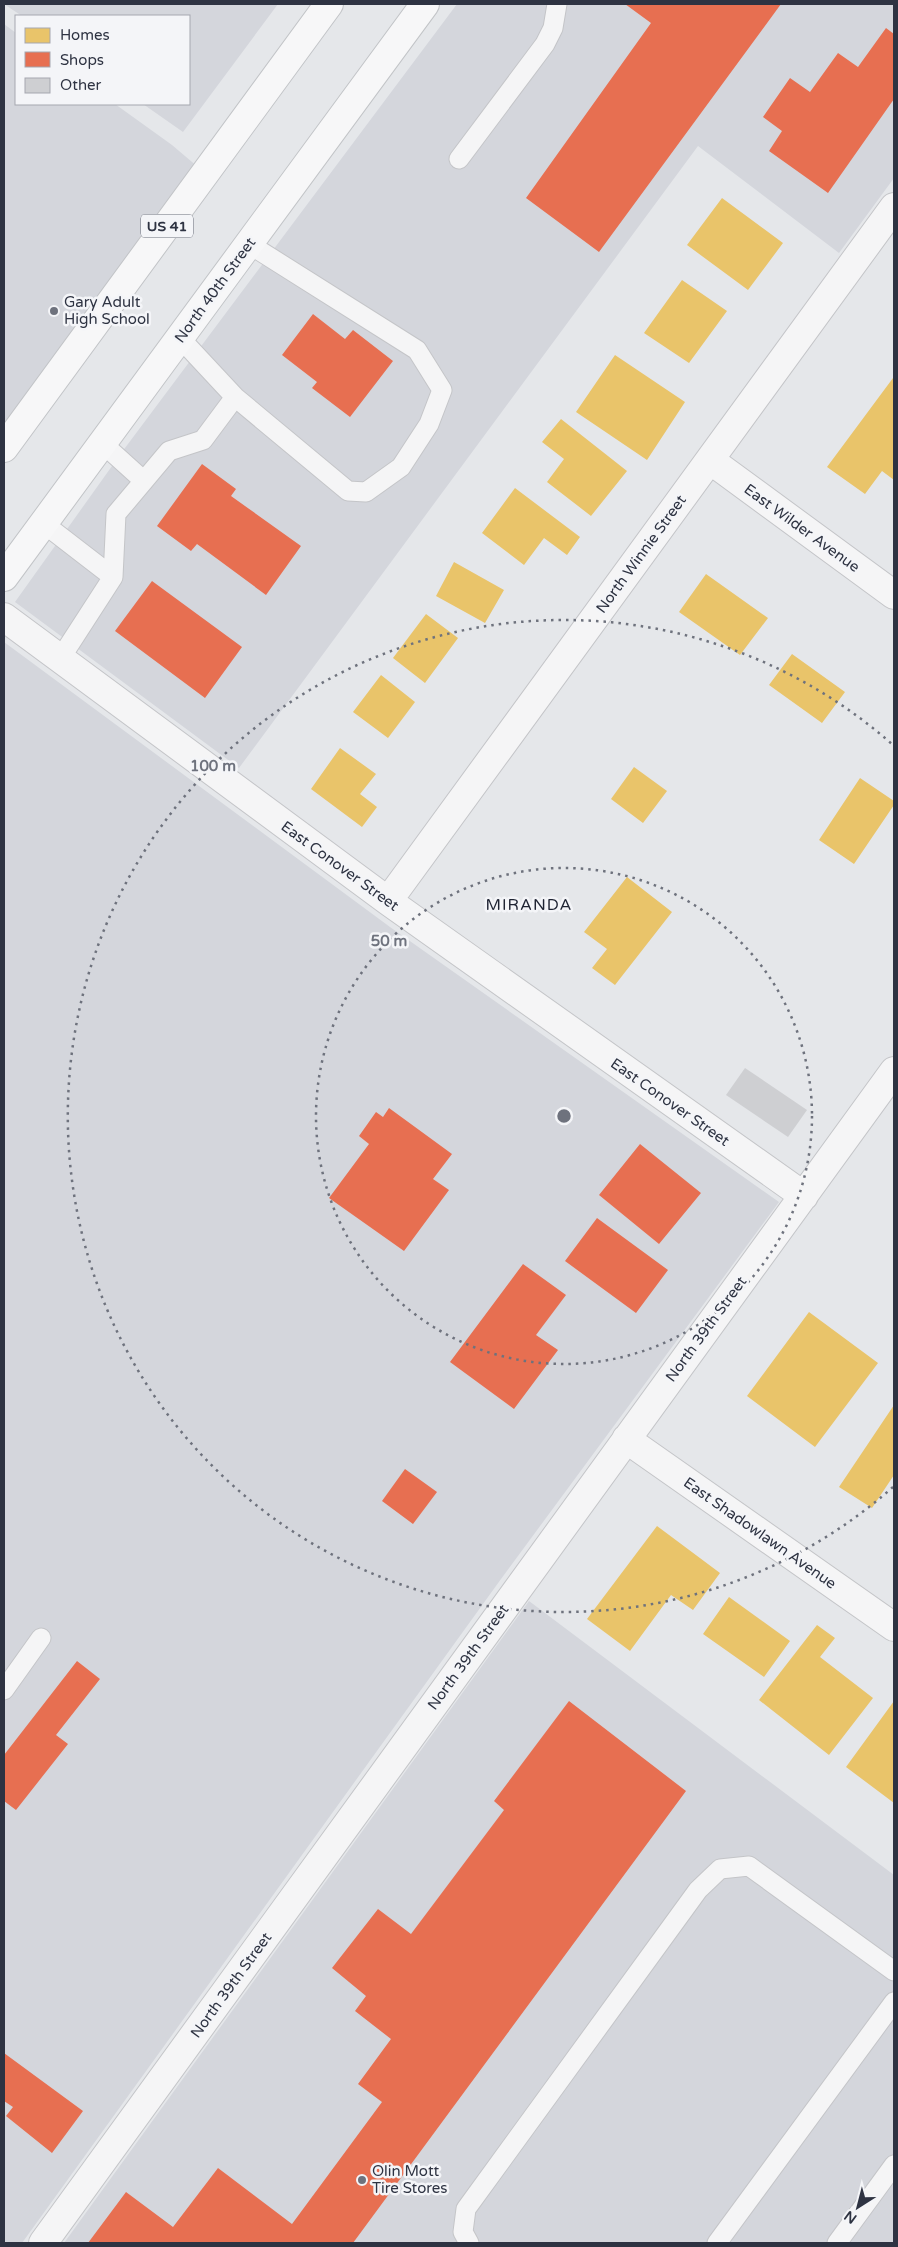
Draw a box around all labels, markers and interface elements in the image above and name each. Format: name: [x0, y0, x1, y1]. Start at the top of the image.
legend: [15, 15, 190, 105]
text: Homes: [60, 26, 110, 44]
text: Shops: [60, 51, 104, 69]
text: Other: [60, 76, 102, 94]
road number: US 41: [141, 215, 193, 238]
street label: North 40th Street: [171, 234, 259, 346]
place label: Gary Adult High School: [64, 293, 150, 328]
marker: Gary Adult High School: [48, 305, 60, 317]
street label: East Wilder Avenue: [741, 480, 863, 576]
street label: North Winnie Street: [592, 491, 690, 617]
text: 100 m: [190, 757, 236, 775]
street label: East Conover Street: [278, 817, 403, 915]
district label: MIRANDA: [486, 895, 572, 915]
text: 50 m: [371, 932, 407, 950]
street label: East Conover Street: [607, 1054, 733, 1150]
centre of rings: [555, 1107, 573, 1125]
street label: North 39th Street: [662, 1273, 750, 1385]
street label: East Shadowlawn Avenue: [680, 1473, 840, 1593]
street label: North 39th Street: [424, 1601, 512, 1713]
street label: North 39th Street: [187, 1929, 275, 2041]
place label: Olin Mott Tire Stores: [372, 2162, 448, 2197]
marker: Olin Mott Tire Stores: [356, 2174, 368, 2186]
north arrow: [833, 2182, 883, 2232]
text: N: [841, 2207, 860, 2227]

